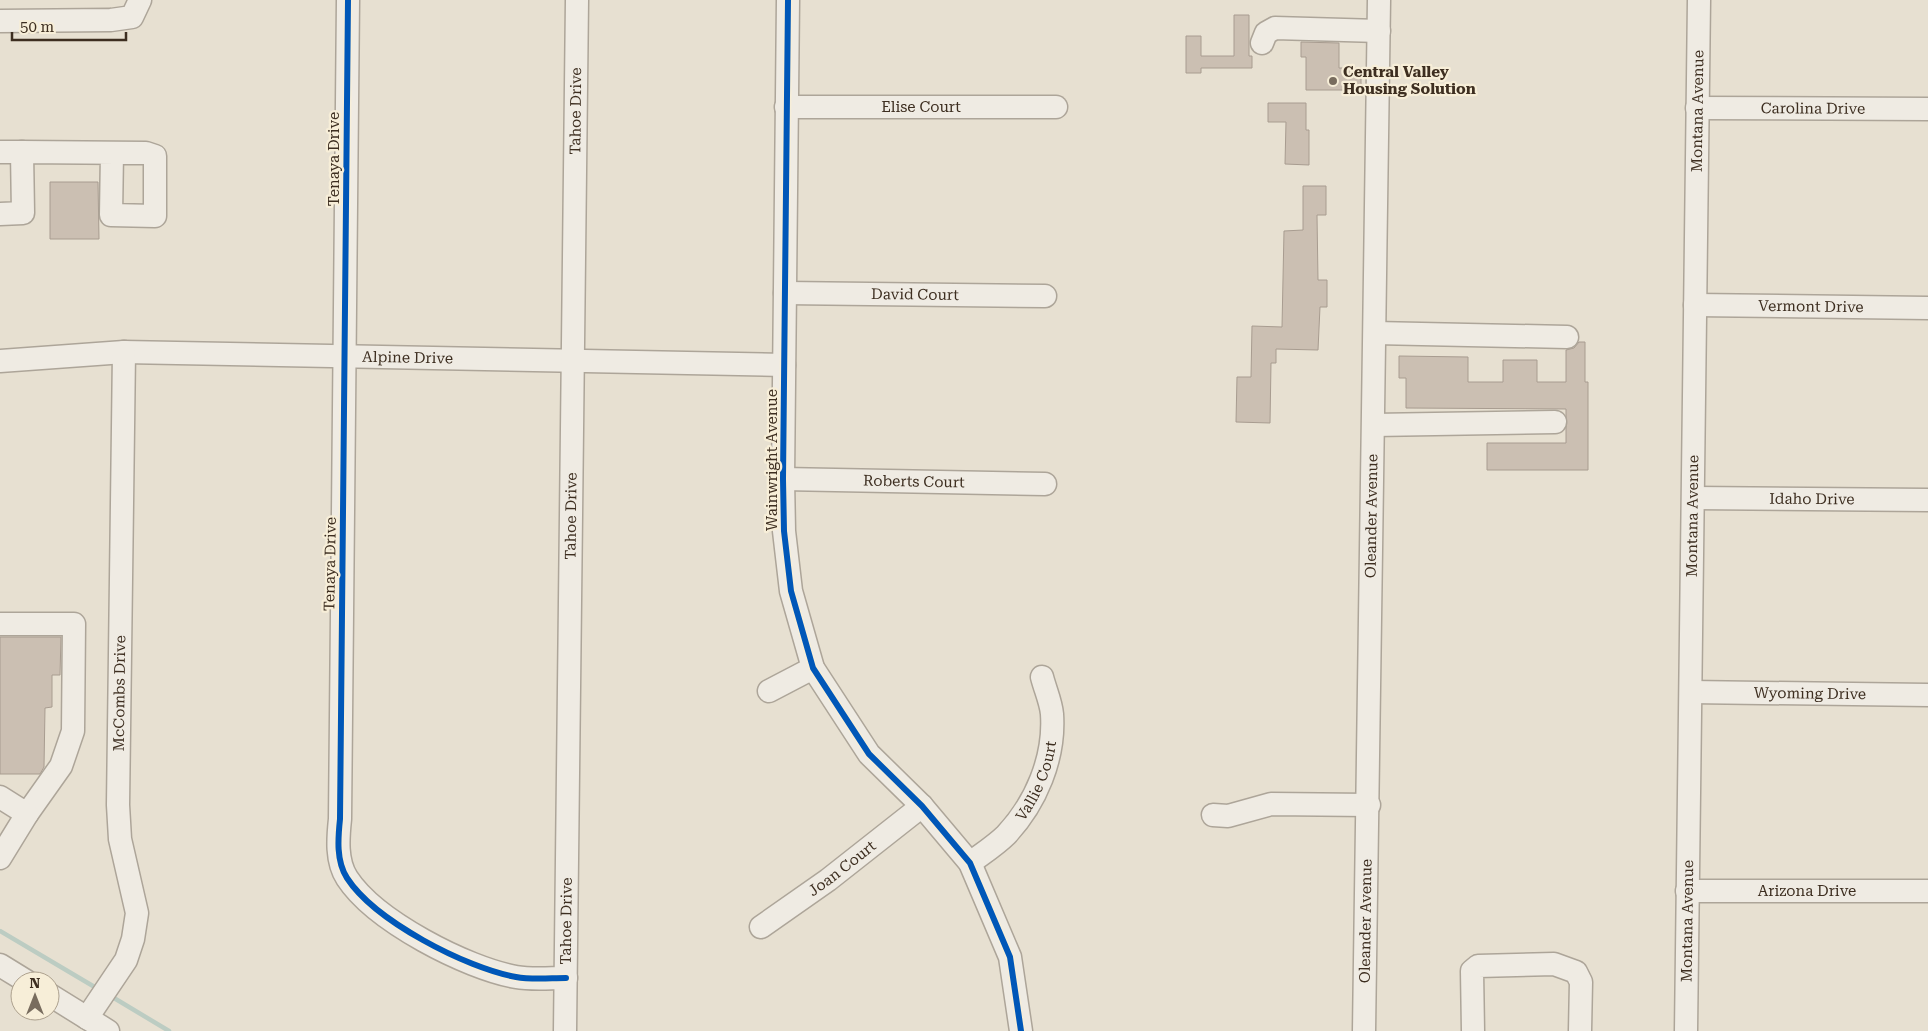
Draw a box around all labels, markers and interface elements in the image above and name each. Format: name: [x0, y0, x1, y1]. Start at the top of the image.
scale bar: [12, 10, 126, 42]
text: 50 m: [20, 18, 55, 36]
street label: Montana Avenue: [1688, 50, 1707, 172]
place label: Central Valley Housing Solution: [1343, 63, 1476, 98]
street label: Tahoe Drive: [566, 67, 585, 155]
marker: Central Valley Housing Solution: [1327, 75, 1339, 87]
street label: Elise Court: [881, 98, 961, 116]
street label: Carolina Drive: [1761, 99, 1865, 118]
street label: Tenaya Drive: [325, 112, 343, 206]
street label: David Court: [871, 285, 959, 304]
street label: Vermont Drive: [1758, 297, 1864, 316]
street label: Alpine Drive: [362, 348, 453, 367]
street label: Wainwright Avenue: [763, 389, 781, 531]
street label: Oleander Avenue: [1362, 454, 1381, 578]
street label: Montana Avenue: [1683, 455, 1702, 577]
street label: Tahoe Drive: [561, 472, 581, 560]
street label: Roberts Court: [863, 472, 965, 491]
street label: Idaho Drive: [1769, 490, 1855, 508]
street label: Tenaya Drive: [320, 517, 340, 611]
street label: McCombs Drive: [110, 635, 129, 752]
street label: Wyoming Drive: [1754, 684, 1866, 703]
street label: Vallie Court: [1012, 739, 1060, 824]
street label: Joan Court: [805, 837, 880, 900]
street label: Oleander Avenue: [1356, 859, 1376, 983]
street label: Montana Avenue: [1678, 860, 1697, 982]
street label: Tahoe Drive: [557, 877, 576, 965]
street label: Arizona Drive: [1758, 882, 1856, 900]
north arrow: [10, 971, 60, 1021]
text: N: [30, 975, 41, 991]

